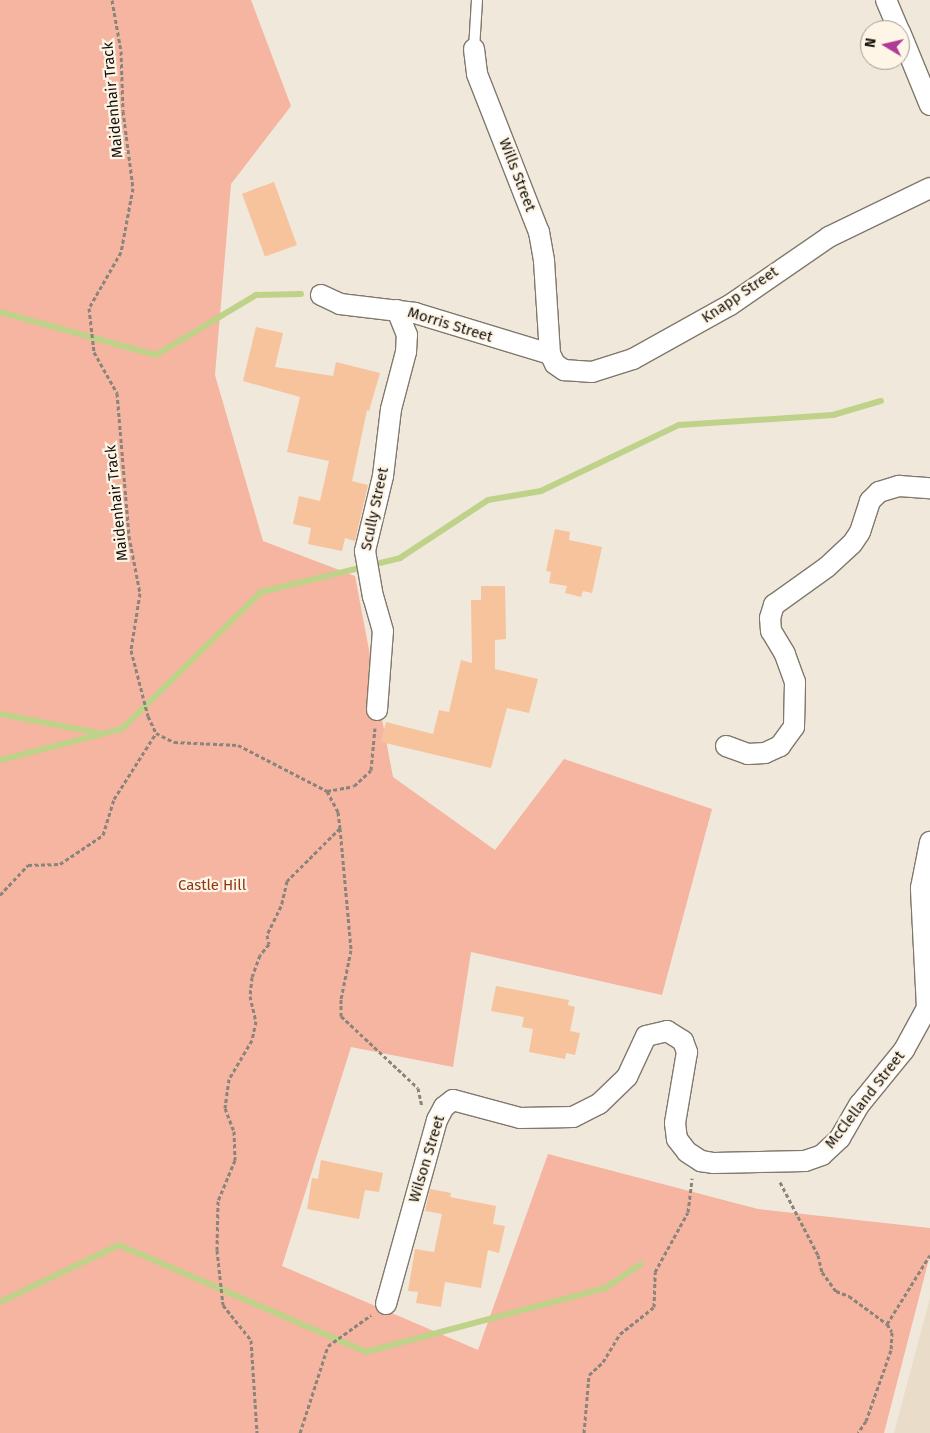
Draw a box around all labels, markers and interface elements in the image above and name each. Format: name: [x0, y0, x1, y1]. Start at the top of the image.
north arrow: [860, 20, 910, 70]
text: N: [862, 37, 880, 49]
street label: Maidenhair Track: [99, 41, 127, 159]
street label: Wills Street: [495, 136, 539, 214]
street label: Knapp Street: [698, 263, 782, 327]
street label: Morris Street: [405, 304, 495, 346]
street label: Maidenhair Track: [102, 444, 132, 562]
street label: Scully Street: [357, 466, 393, 552]
park label: Castle Hill: [178, 877, 246, 895]
street label: McClelland Street: [821, 1048, 909, 1152]
street label: Wilson Street: [405, 1113, 449, 1205]

